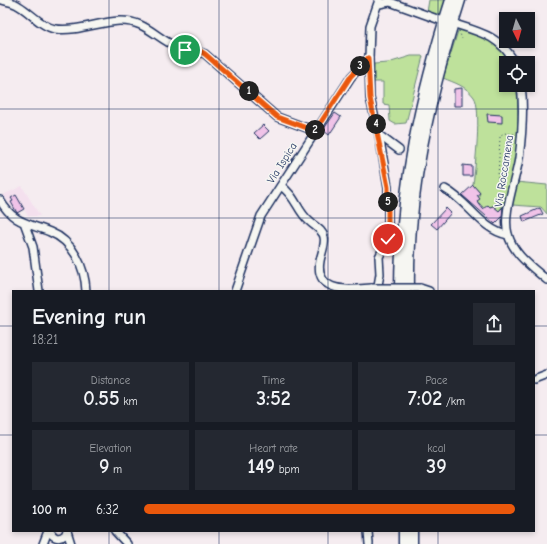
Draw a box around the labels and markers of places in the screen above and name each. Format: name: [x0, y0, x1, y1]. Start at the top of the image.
pin: [168, 33, 202, 67]
pin: 3: [350, 56, 370, 76]
pin: 1: [239, 81, 259, 101]
pin: 4: [366, 114, 386, 134]
pin: 2: [305, 120, 325, 140]
pin: 5: [378, 192, 398, 212]
pin: [371, 222, 405, 256]

